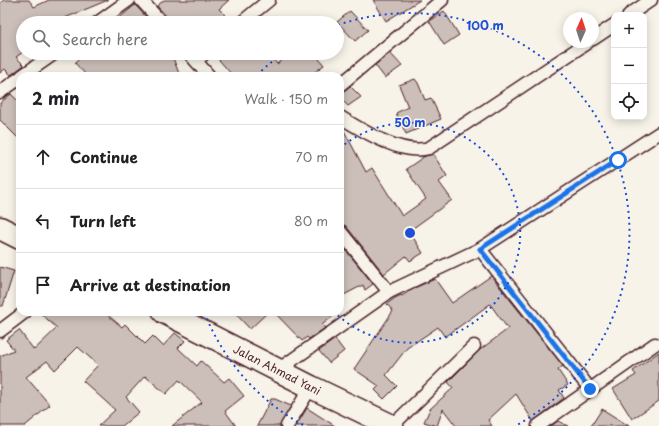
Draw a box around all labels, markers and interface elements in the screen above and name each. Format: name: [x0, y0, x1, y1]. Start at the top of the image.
north arrow: [563, 12, 599, 48]
map controls: [611, 12, 647, 120]
button: +: [611, 12, 647, 48]
search box: [16, 16, 344, 60]
text: 100 m: [466, 16, 504, 34]
icon: search: [30, 27, 52, 49]
text: Search here: [62, 27, 148, 50]
button: −: [611, 48, 647, 84]
button: locate: [611, 84, 647, 120]
text: 2 min: [32, 85, 79, 111]
text: Walk · 150 m: [244, 89, 328, 108]
text: 50 m: [394, 113, 426, 131]
text: Continue: [70, 145, 138, 168]
icon: ahead: [32, 146, 54, 168]
text: 70 m: [295, 147, 328, 166]
route start: [609, 151, 627, 169]
text: Turn left: [70, 209, 136, 232]
icon: left: [32, 210, 54, 232]
text: 80 m: [294, 211, 328, 230]
centre of rings: [403, 226, 417, 240]
text: Arrive at destination: [70, 273, 231, 296]
icon: arrive: [32, 274, 54, 296]
street label: Jalan Ahmad Yani: [230, 340, 324, 399]
route end: [581, 380, 599, 398]

